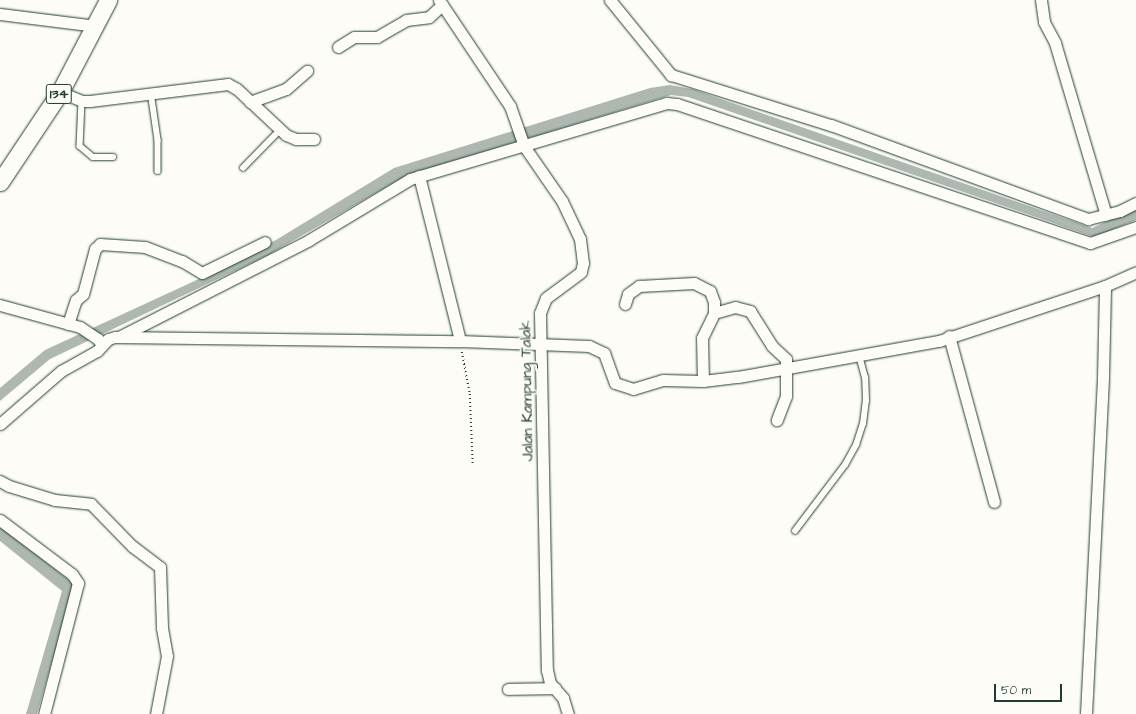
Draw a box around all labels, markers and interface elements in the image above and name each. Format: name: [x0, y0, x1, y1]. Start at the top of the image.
road number: 134: [45, 82, 73, 106]
street label: Jalan Kampung Talak: [517, 320, 537, 462]
scale bar: [996, 676, 1064, 702]
text: 50 m: [1001, 682, 1031, 699]

